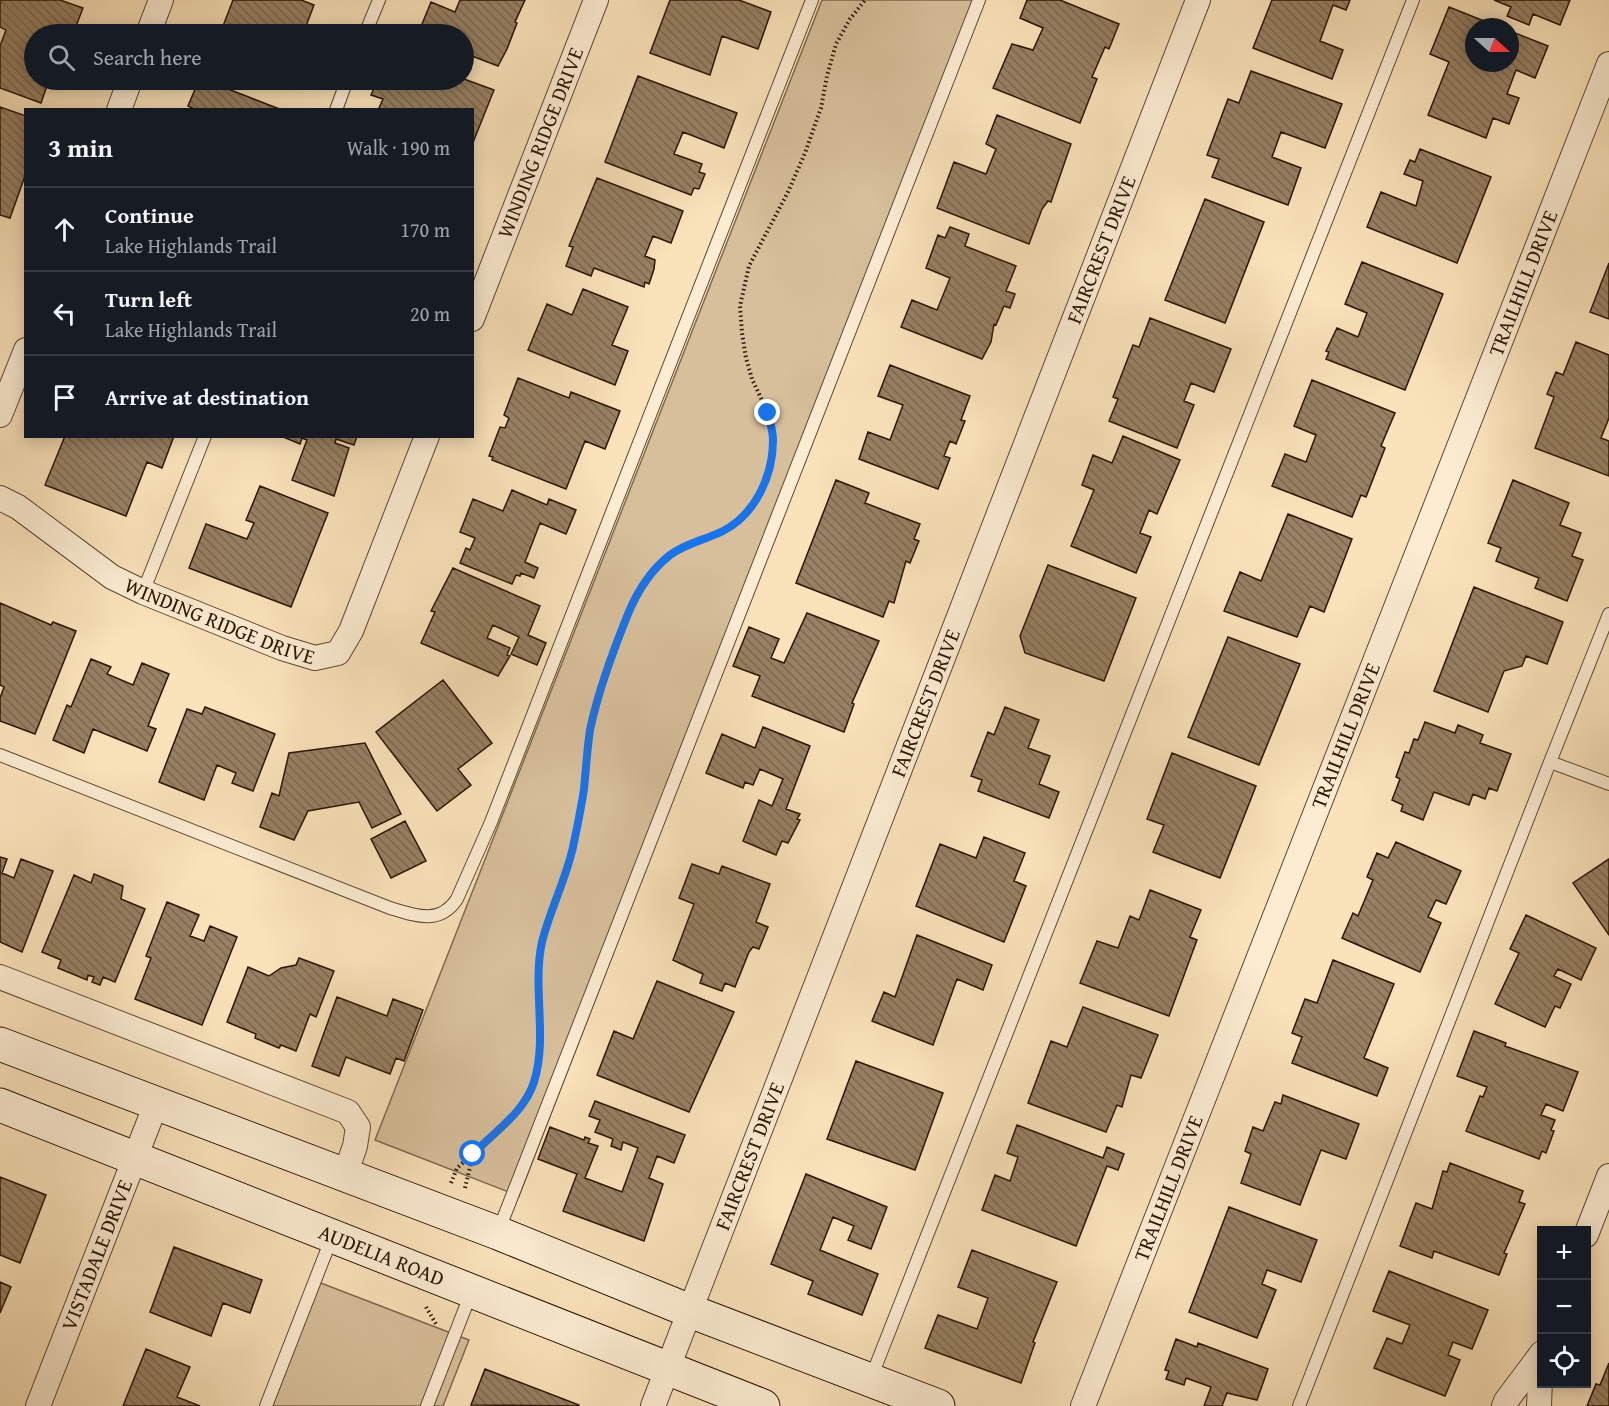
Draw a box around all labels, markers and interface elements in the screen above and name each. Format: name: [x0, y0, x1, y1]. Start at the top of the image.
north arrow: [1465, 18, 1519, 72]
search box: [24, 24, 474, 90]
icon: search: [45, 41, 78, 74]
text: Search here: [93, 41, 202, 73]
street label: WINDING RIDGE DRIVE: [489, 42, 591, 243]
text: 3 min: [48, 128, 113, 167]
text: Walk · 190 m: [347, 133, 450, 162]
street label: FAIRCREST DRIVE: [1058, 171, 1144, 328]
text: Continue: [105, 199, 194, 231]
street label: TRAILHILL DRIVE: [1480, 205, 1565, 361]
icon: ahead: [48, 213, 81, 246]
text: 170 m: [400, 215, 450, 244]
text: Lake Highlands Trail: [105, 231, 277, 260]
text: Turn left: [105, 283, 192, 315]
icon: left: [48, 297, 81, 330]
text: 20 m: [410, 299, 450, 328]
text: Lake Highlands Trail: [105, 315, 277, 344]
icon: arrive: [48, 381, 81, 414]
text: Arrive at destination: [105, 381, 309, 413]
route end: [754, 399, 780, 425]
street label: WINDING RIDGE DRIVE: [119, 569, 319, 672]
street label: FAIRCREST DRIVE: [882, 624, 968, 781]
street label: TRAILHILL DRIVE: [1303, 658, 1388, 813]
street label: FAIRCREST DRIVE: [707, 1077, 792, 1235]
street label: TRAILHILL DRIVE: [1125, 1110, 1211, 1266]
route start: [459, 1140, 485, 1166]
street label: VISTADALE DRIVE: [53, 1174, 140, 1335]
street label: AUDELIA ROAD: [314, 1216, 449, 1294]
map controls: [1537, 1226, 1591, 1388]
button: +: [1537, 1226, 1591, 1280]
button: −: [1537, 1280, 1591, 1334]
button: locate: [1537, 1334, 1591, 1388]

